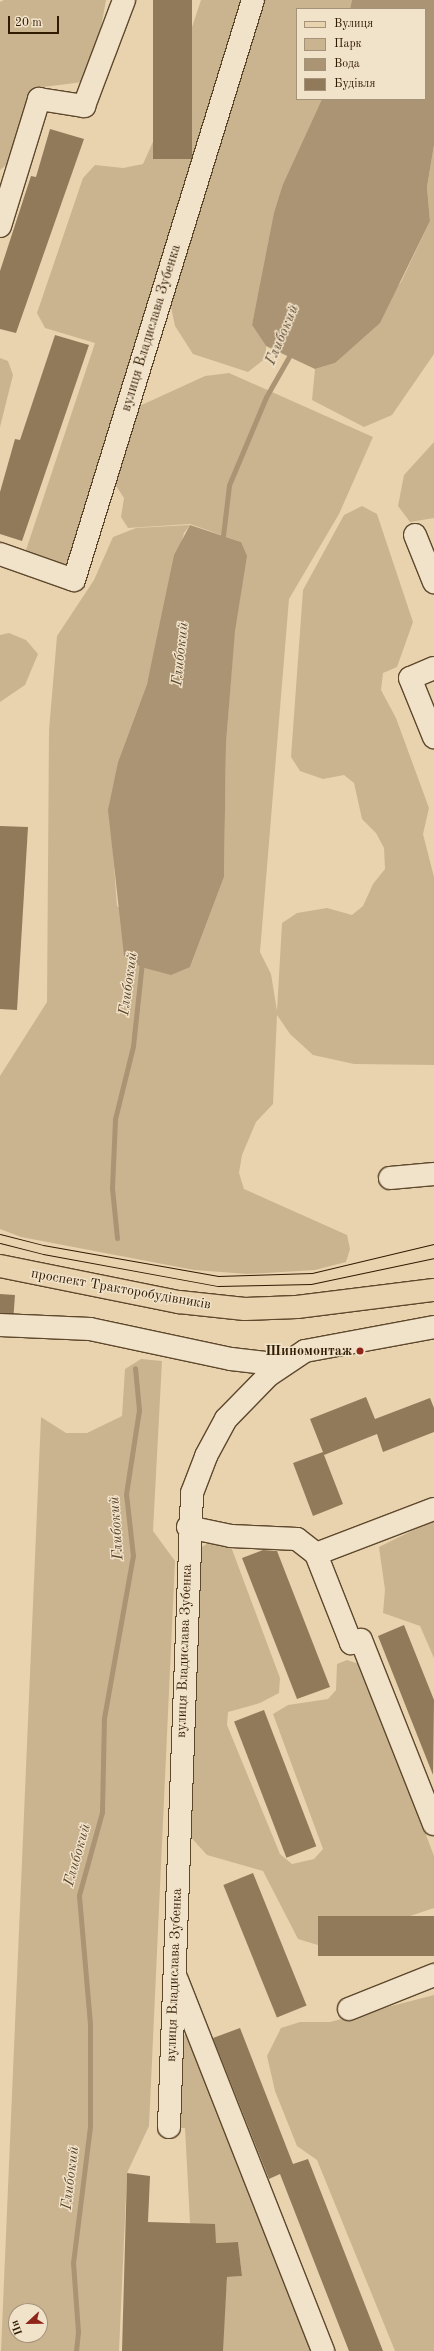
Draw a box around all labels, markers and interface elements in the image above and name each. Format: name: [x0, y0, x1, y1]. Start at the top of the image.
scale bar: [10, 8, 61, 34]
legend: [296, 8, 426, 100]
text: 20 m: [15, 17, 42, 29]
text: Вулиця: [334, 18, 373, 30]
text: Парк: [334, 38, 362, 50]
text: Вода: [334, 58, 360, 70]
text: Будівля: [334, 78, 376, 90]
street label: вулиця Владислава Зубенка: [118, 243, 184, 413]
water label: Глибокий: [262, 302, 304, 368]
water label: Глибокий: [169, 621, 193, 687]
water label: Глибокий: [116, 951, 142, 1017]
street label: проспект Тракторобудівників: [30, 1265, 212, 1313]
place label: Шиномонтаж: [265, 1343, 352, 1359]
marker: Шиномонтаж: [355, 1346, 365, 1356]
water label: Глибокий: [106, 1496, 128, 1560]
street label: вулиця Владислава Зубенка: [173, 1564, 195, 1738]
water label: Глибокий: [61, 1822, 95, 1888]
street label: вулиця Владислава Зубенка: [163, 1888, 185, 2062]
water label: Глибокий: [58, 2145, 84, 2211]
north arrow: [8, 2303, 48, 2343]
text: Пн: [9, 2318, 25, 2336]

